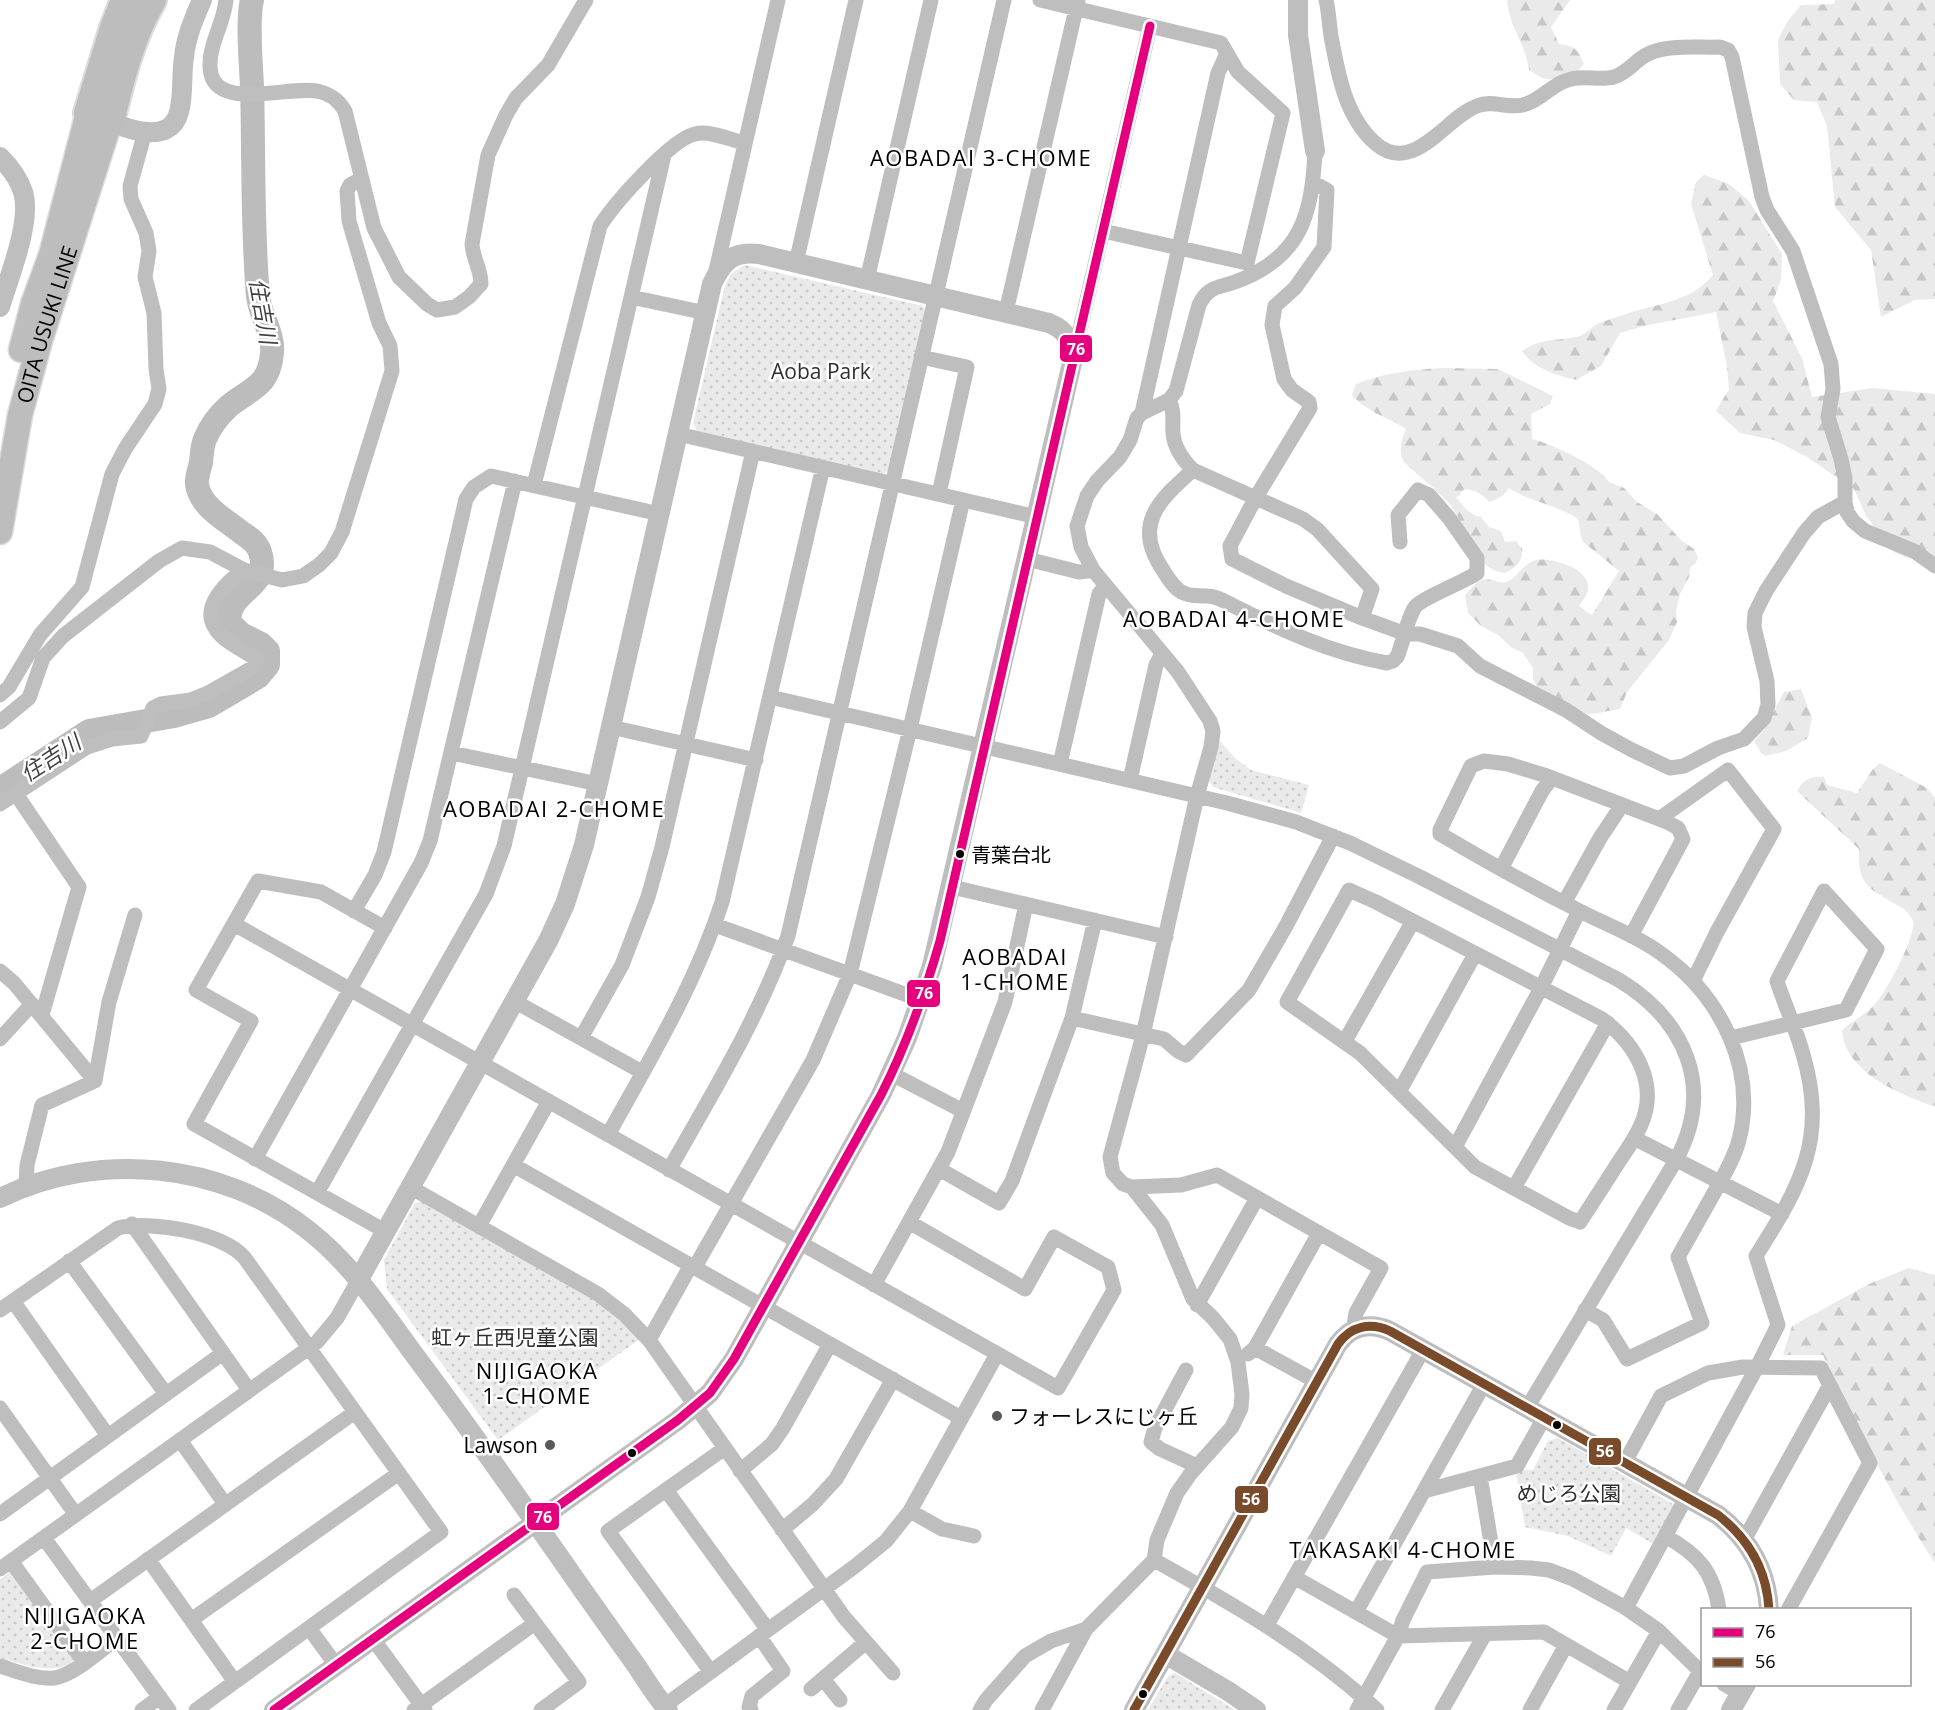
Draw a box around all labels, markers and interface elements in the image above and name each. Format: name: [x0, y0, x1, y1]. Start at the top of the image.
district label: AOBADAI 3-CHOME: [870, 142, 1092, 172]
street label: OITA USUKI LINE: [10, 242, 84, 406]
water label: 住吉川: [243, 276, 285, 348]
line badge: 76: [1059, 334, 1093, 363]
text: 76: [1067, 338, 1085, 360]
park label: Aoba Park: [771, 357, 871, 385]
district label: AOBADAI 4-CHOME: [1123, 603, 1345, 633]
water label: 住吉川: [14, 725, 88, 788]
district label: AOBADAI 2-CHOME: [443, 793, 665, 823]
place label: 青葉台北: [971, 841, 1051, 868]
marker: 青葉台北: [954, 848, 966, 860]
district label: AOBADAI 1-CHOME: [960, 941, 1070, 996]
line badge: 76: [906, 979, 941, 1008]
text: 76: [915, 982, 933, 1004]
park label: 虹ヶ丘西児童公園: [431, 1323, 599, 1351]
district label: NIJIGAOKA 1-CHOME: [476, 1355, 598, 1410]
place label: フォーレスにじヶ丘: [1009, 1402, 1198, 1430]
marker: フォーレスにじヶ丘: [990, 1409, 1004, 1423]
unlabelled marker: [1551, 1419, 1563, 1431]
place label: Lawson: [464, 1431, 538, 1459]
line badge: 56: [1588, 1437, 1622, 1466]
marker: Lawson: [543, 1438, 557, 1452]
text: 56: [1596, 1440, 1614, 1462]
unlabelled marker: [626, 1447, 638, 1459]
park label: めじろ公園: [1517, 1479, 1622, 1507]
line badge: 56: [1234, 1485, 1269, 1514]
text: 56: [1242, 1488, 1260, 1510]
line badge: 76: [526, 1502, 560, 1531]
text: 76: [534, 1506, 552, 1528]
district label: TAKASAKI 4-CHOME: [1289, 1534, 1517, 1564]
district label: NIJIGAOKA 2-CHOME: [24, 1600, 146, 1655]
legend: [1701, 1608, 1911, 1686]
text: 76: [1755, 1619, 1776, 1643]
text: 56: [1755, 1649, 1776, 1673]
unlabelled marker: [1137, 1688, 1149, 1700]

